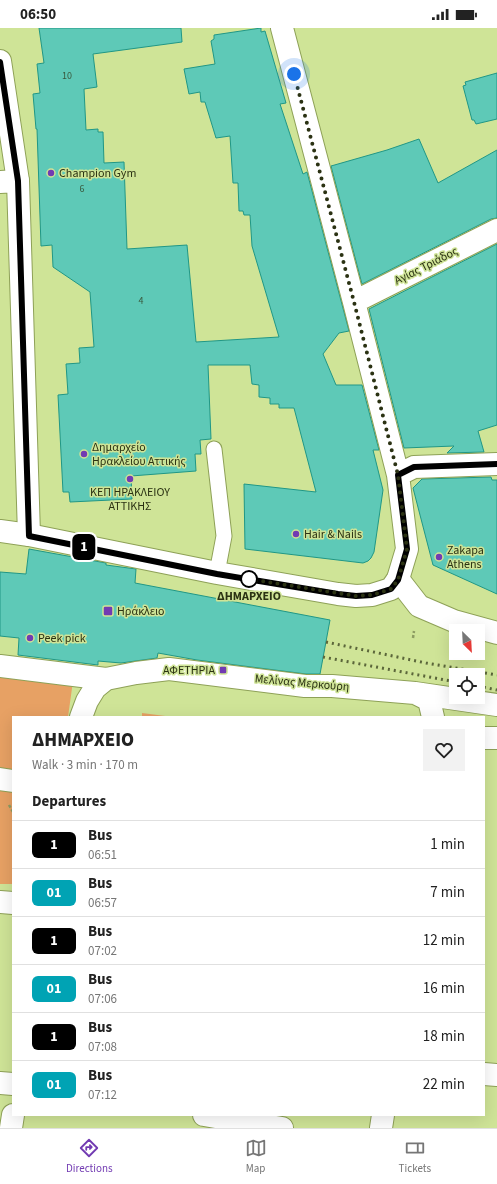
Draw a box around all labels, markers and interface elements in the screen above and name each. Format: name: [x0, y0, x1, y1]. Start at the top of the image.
text: 06:50: [20, 4, 56, 25]
your location: [284, 64, 304, 84]
house number: 10: [62, 69, 72, 83]
place label: Champion Gym: [59, 165, 136, 182]
marker: Champion Gym: [46, 168, 56, 178]
house number: 6: [80, 182, 85, 196]
street label: Αγίας Τριάδος: [391, 243, 461, 289]
house number: 4: [139, 294, 144, 308]
place label: Δημαρχείο Ηρακλείου Αττικής: [92, 439, 186, 470]
marker: Δημαρχείο Ηρακλείου Αττικής: [79, 449, 89, 459]
marker: ΚΕΠ ΗΡΑΚΛΕΙΟΥ ΑΤΤΙΚΗΣ: [125, 474, 135, 484]
place label: ΚΕΠ ΗΡΑΚΛΕΙΟΥ ΑΤΤΙΚΗΣ: [90, 484, 170, 515]
place label: Hair & Nails: [304, 526, 362, 543]
marker: Hair & Nails: [291, 529, 301, 539]
line badge: 1: [71, 534, 97, 560]
text: 1: [80, 537, 88, 557]
place label: Zakapa Athens: [447, 542, 484, 573]
marker: Zakapa Athens: [434, 552, 444, 562]
marker: ΔΗΜΑΡΧΕΙΟ: [240, 570, 258, 588]
place label: ΔΗΜΑΡΧΕΙΟ: [217, 588, 281, 605]
place label: Ηράκλειο: [117, 603, 164, 620]
marker: Ηράκλειο: [102, 605, 114, 617]
north arrow: [449, 624, 485, 660]
map controls: [449, 624, 485, 704]
place label: Peek pick: [38, 630, 86, 647]
marker: Peek pick: [25, 633, 35, 643]
place label: ΑΦΕΤΗΡΙΑ: [163, 662, 215, 679]
marker: ΑΦΕΤΗΡΙΑ: [218, 665, 228, 675]
button: locate: [449, 668, 485, 704]
street label: Μελίνας Μερκούρη: [254, 670, 350, 696]
text: ΔΗΜΑΡΧΕΙΟ: [32, 727, 134, 754]
button: heart: [423, 729, 465, 771]
text: Walk · 3 min · 170 m: [32, 756, 138, 774]
text: Departures: [32, 791, 106, 812]
text: Bus: [88, 825, 112, 846]
text: 1 min: [430, 834, 465, 855]
text: 1: [50, 835, 58, 855]
text: 06:51: [88, 846, 117, 864]
text: Bus: [88, 873, 112, 894]
text: 7 min: [430, 882, 465, 903]
text: 01: [47, 883, 61, 903]
text: 06:57: [88, 894, 117, 912]
text: Bus: [88, 921, 112, 942]
text: 12 min: [423, 930, 465, 951]
text: 1: [50, 931, 58, 951]
text: 07:02: [88, 942, 117, 960]
text: Bus: [88, 969, 112, 990]
text: 16 min: [423, 978, 465, 999]
text: 01: [47, 979, 61, 999]
text: 07:06: [88, 990, 117, 1008]
text: Bus: [88, 1017, 112, 1038]
text: 18 min: [423, 1026, 465, 1047]
text: 1: [50, 1027, 58, 1047]
text: 07:08: [88, 1038, 117, 1056]
text: Bus: [88, 1065, 112, 1086]
text: 22 min: [423, 1074, 465, 1095]
text: 01: [47, 1075, 61, 1095]
text: 07:12: [88, 1086, 117, 1104]
tab: Directions: [66, 1137, 113, 1176]
tab: Map: [245, 1137, 267, 1176]
tab: Tickets: [399, 1137, 431, 1176]

